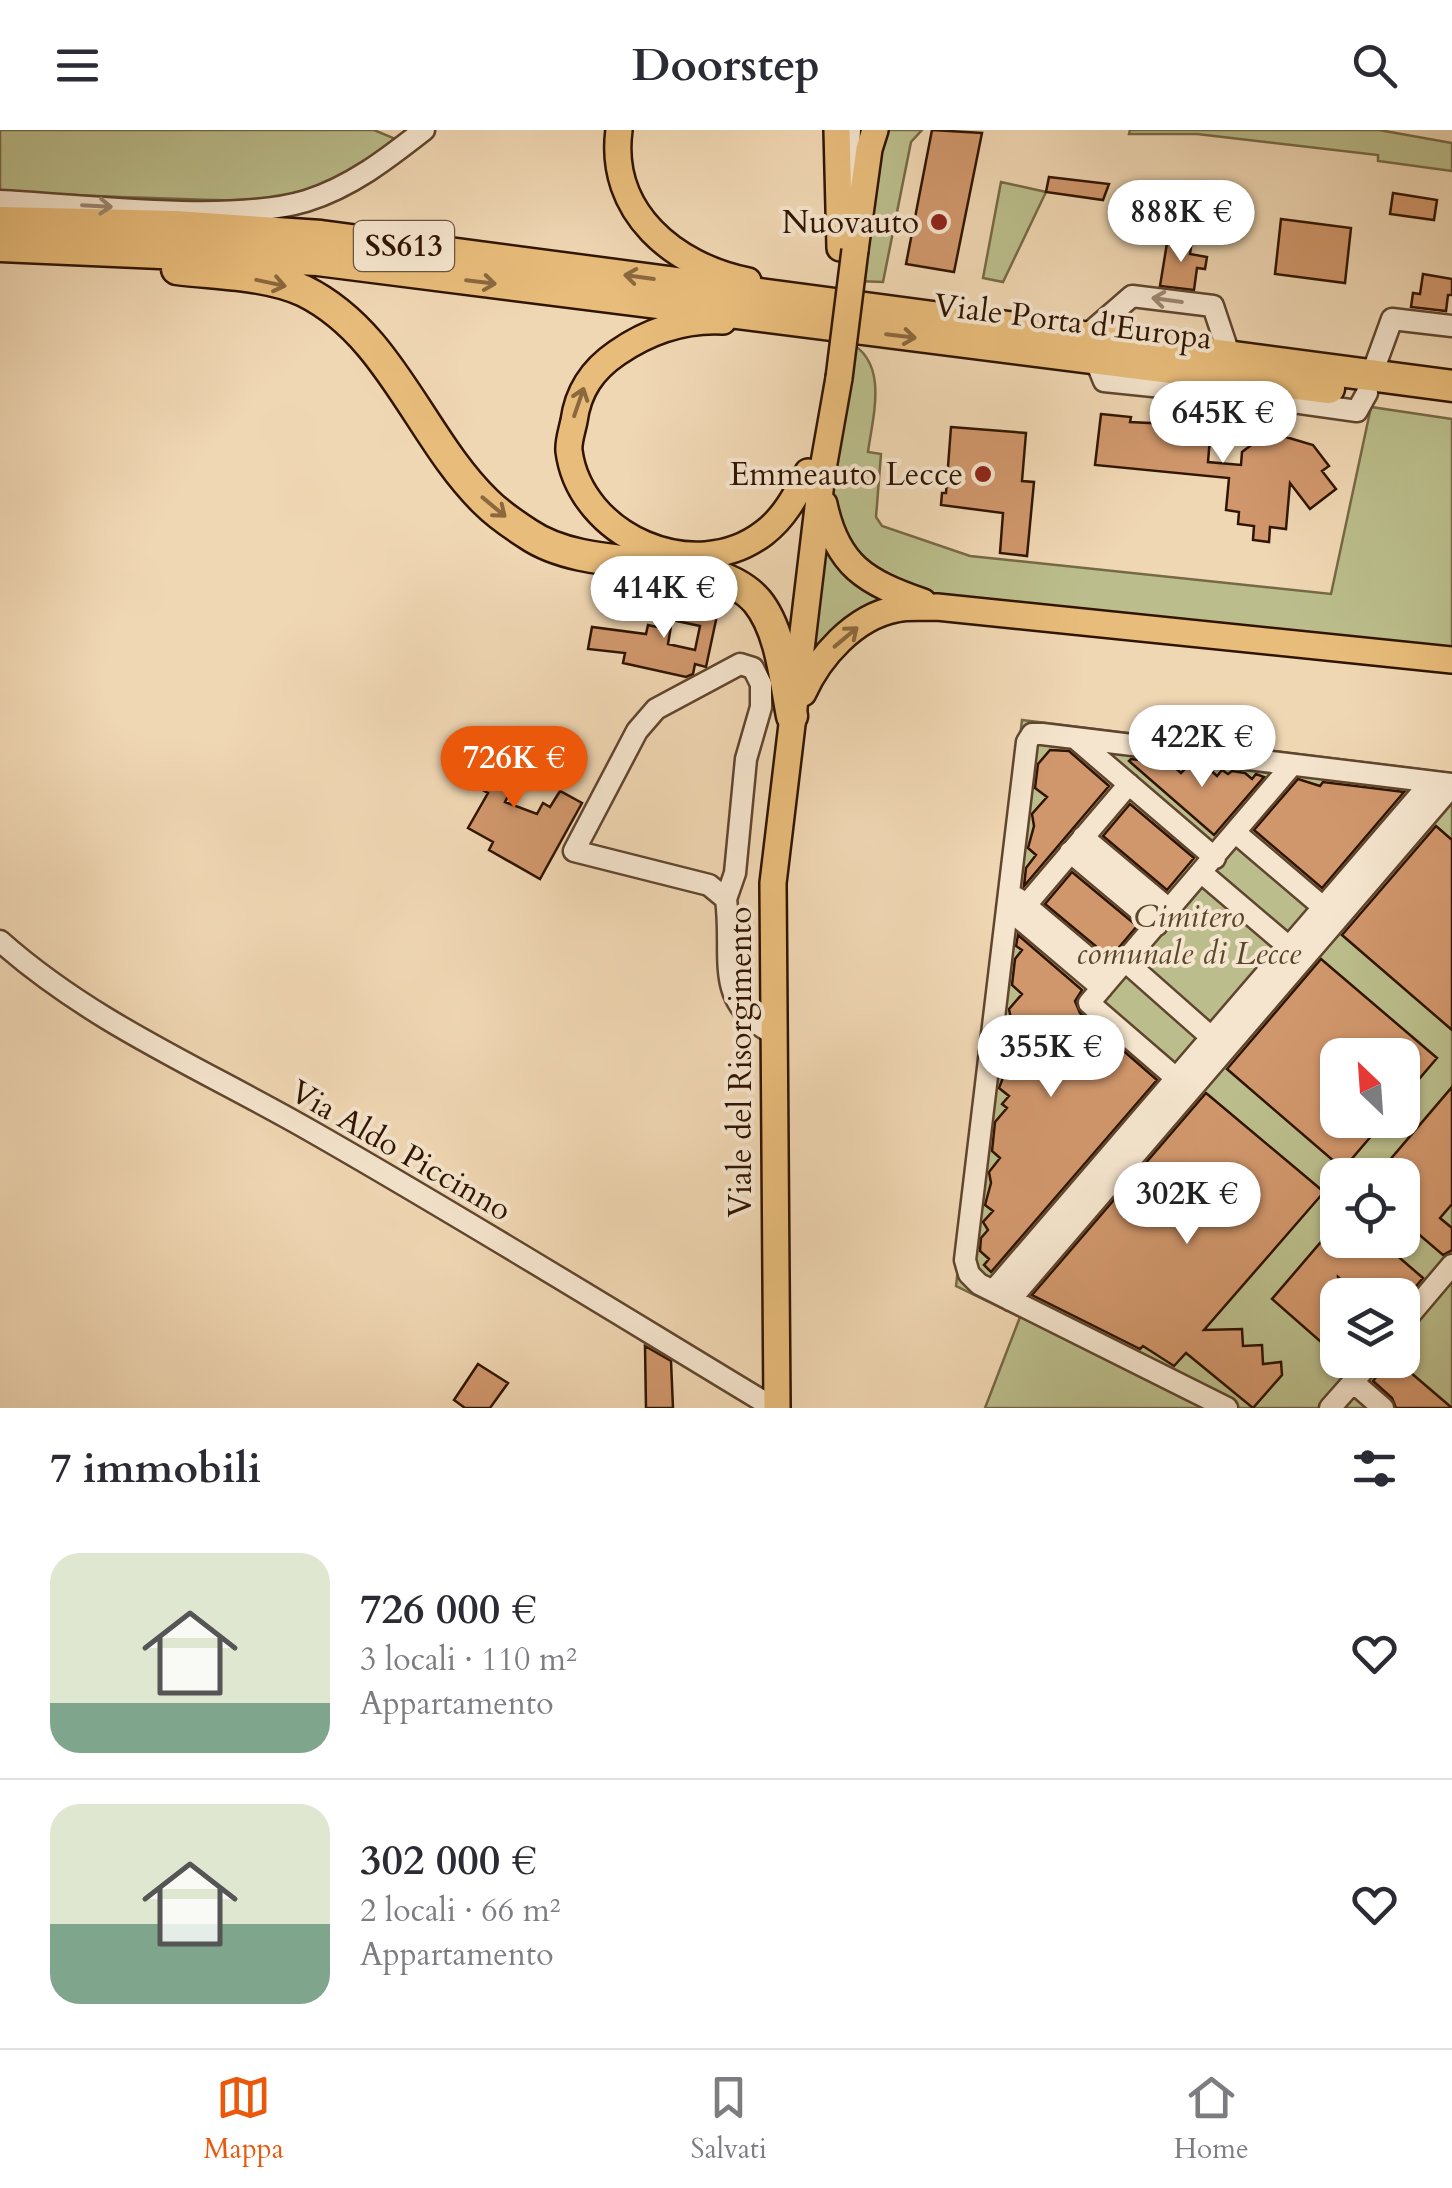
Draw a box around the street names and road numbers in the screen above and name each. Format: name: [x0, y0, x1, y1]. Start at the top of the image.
road number: SS613: [354, 221, 454, 271]
street label: Viale Porta d'Europa: [932, 283, 1214, 361]
street label: Viale del Risorgimento: [719, 907, 763, 1217]
street label: Via Aldo Piccinno: [282, 1070, 519, 1232]

